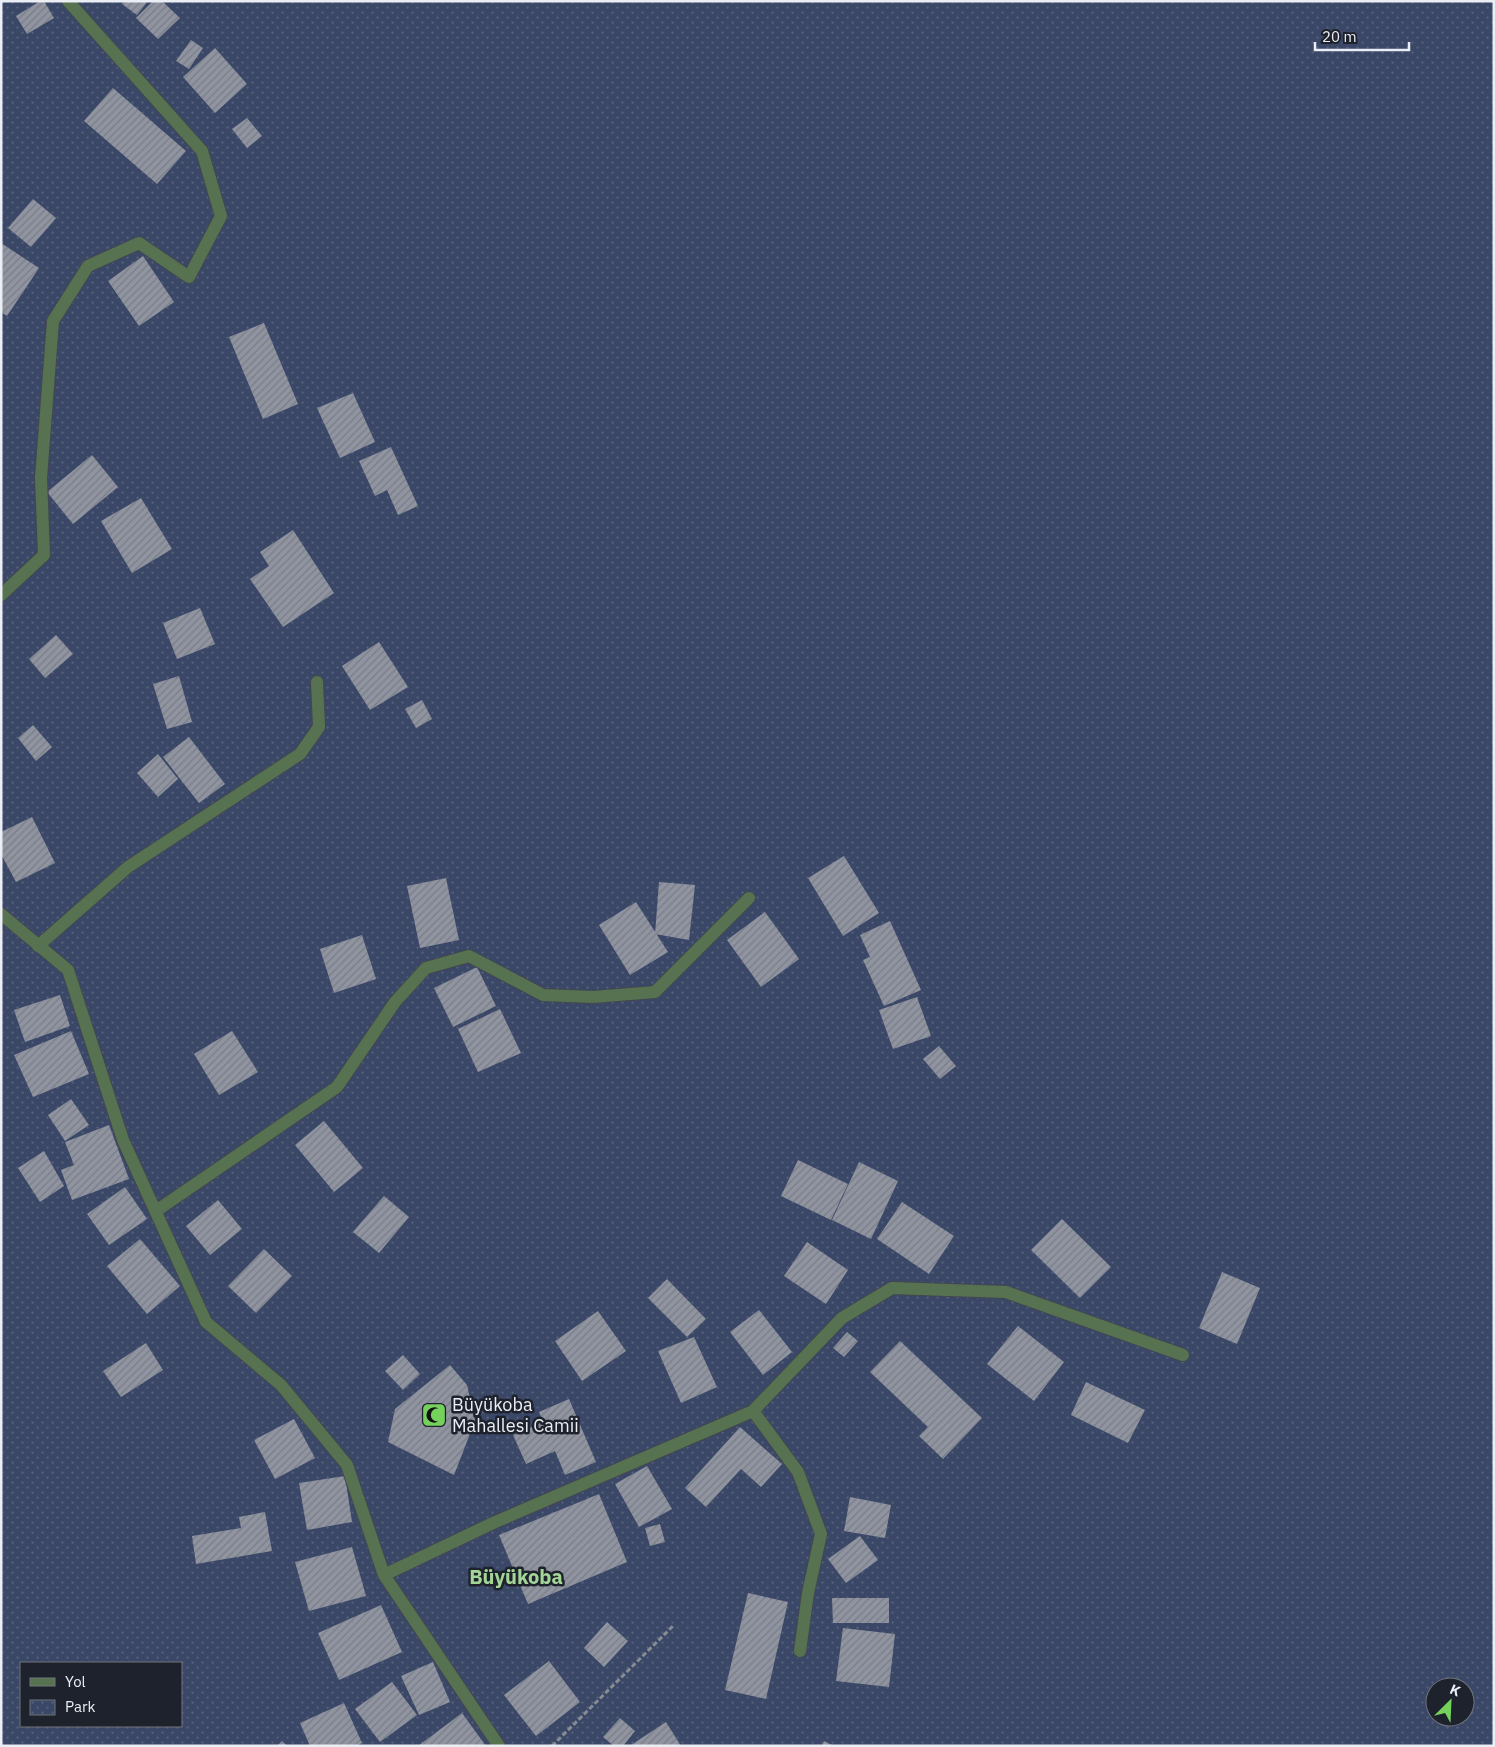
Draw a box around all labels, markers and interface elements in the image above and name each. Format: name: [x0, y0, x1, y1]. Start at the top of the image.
scale bar: [1315, 20, 1409, 52]
text: 20 m: [1322, 27, 1357, 46]
place label: Büyükoba Mahallesi Camii: [452, 1393, 579, 1437]
mosque icon: Büyükoba Mahallesi Camii: [421, 1402, 447, 1428]
district label: Büyükoba: [469, 1563, 563, 1590]
legend: [20, 1662, 182, 1727]
text: Yol: [65, 1672, 86, 1691]
north arrow: [1425, 1677, 1475, 1727]
text: K: [1447, 1680, 1464, 1700]
text: Park: [65, 1697, 95, 1716]

